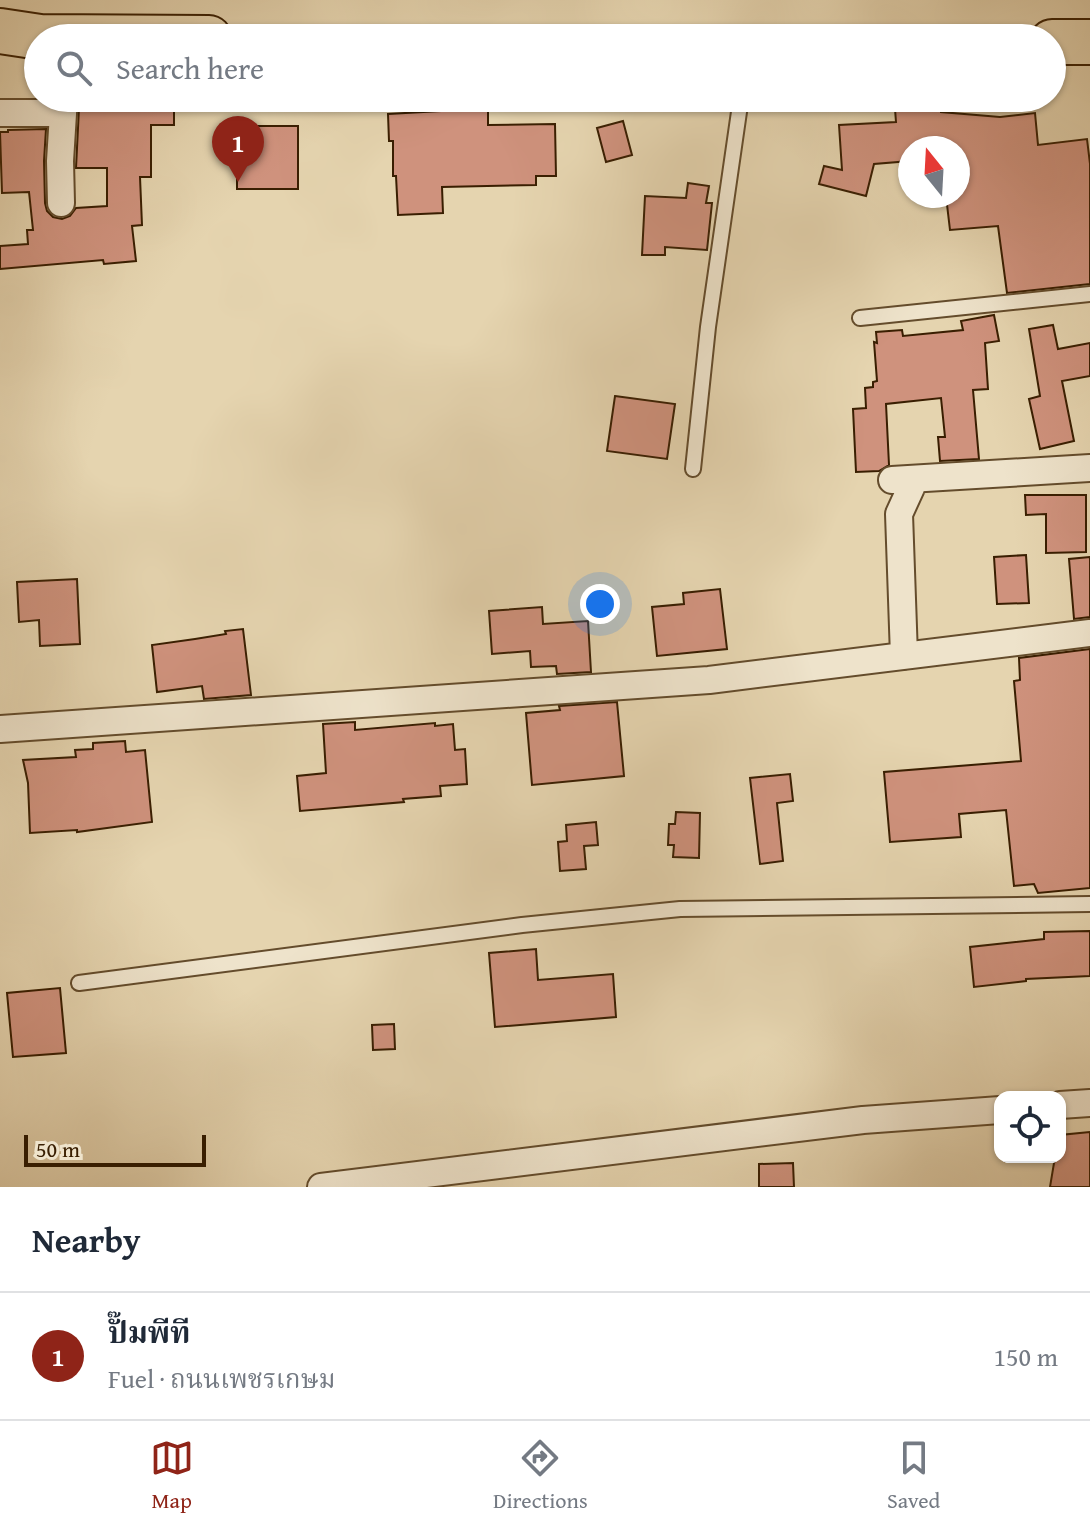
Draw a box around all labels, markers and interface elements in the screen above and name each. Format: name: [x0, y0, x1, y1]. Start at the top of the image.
search box: [24, 24, 1066, 112]
icon: search: [52, 46, 96, 90]
text: Search here: [116, 46, 264, 90]
pin: 1: [212, 116, 264, 182]
north arrow: [898, 136, 970, 208]
your location: [580, 584, 620, 624]
map controls: [994, 1091, 1066, 1163]
button: locate: [994, 1091, 1066, 1163]
scale bar: [24, 1131, 206, 1167]
text: 50 m: [36, 1133, 80, 1165]
text: Nearby: [32, 1215, 141, 1264]
text: ปั๊มพีที: [108, 1310, 190, 1354]
text: 1: [51, 1337, 65, 1376]
text: 150 m: [993, 1337, 1058, 1376]
text: Fuel · ถนนเพชรเกษม: [108, 1359, 336, 1398]
tab: Map: [150, 1436, 194, 1516]
tab: Directions: [493, 1436, 588, 1516]
tab: Saved: [887, 1436, 940, 1516]

